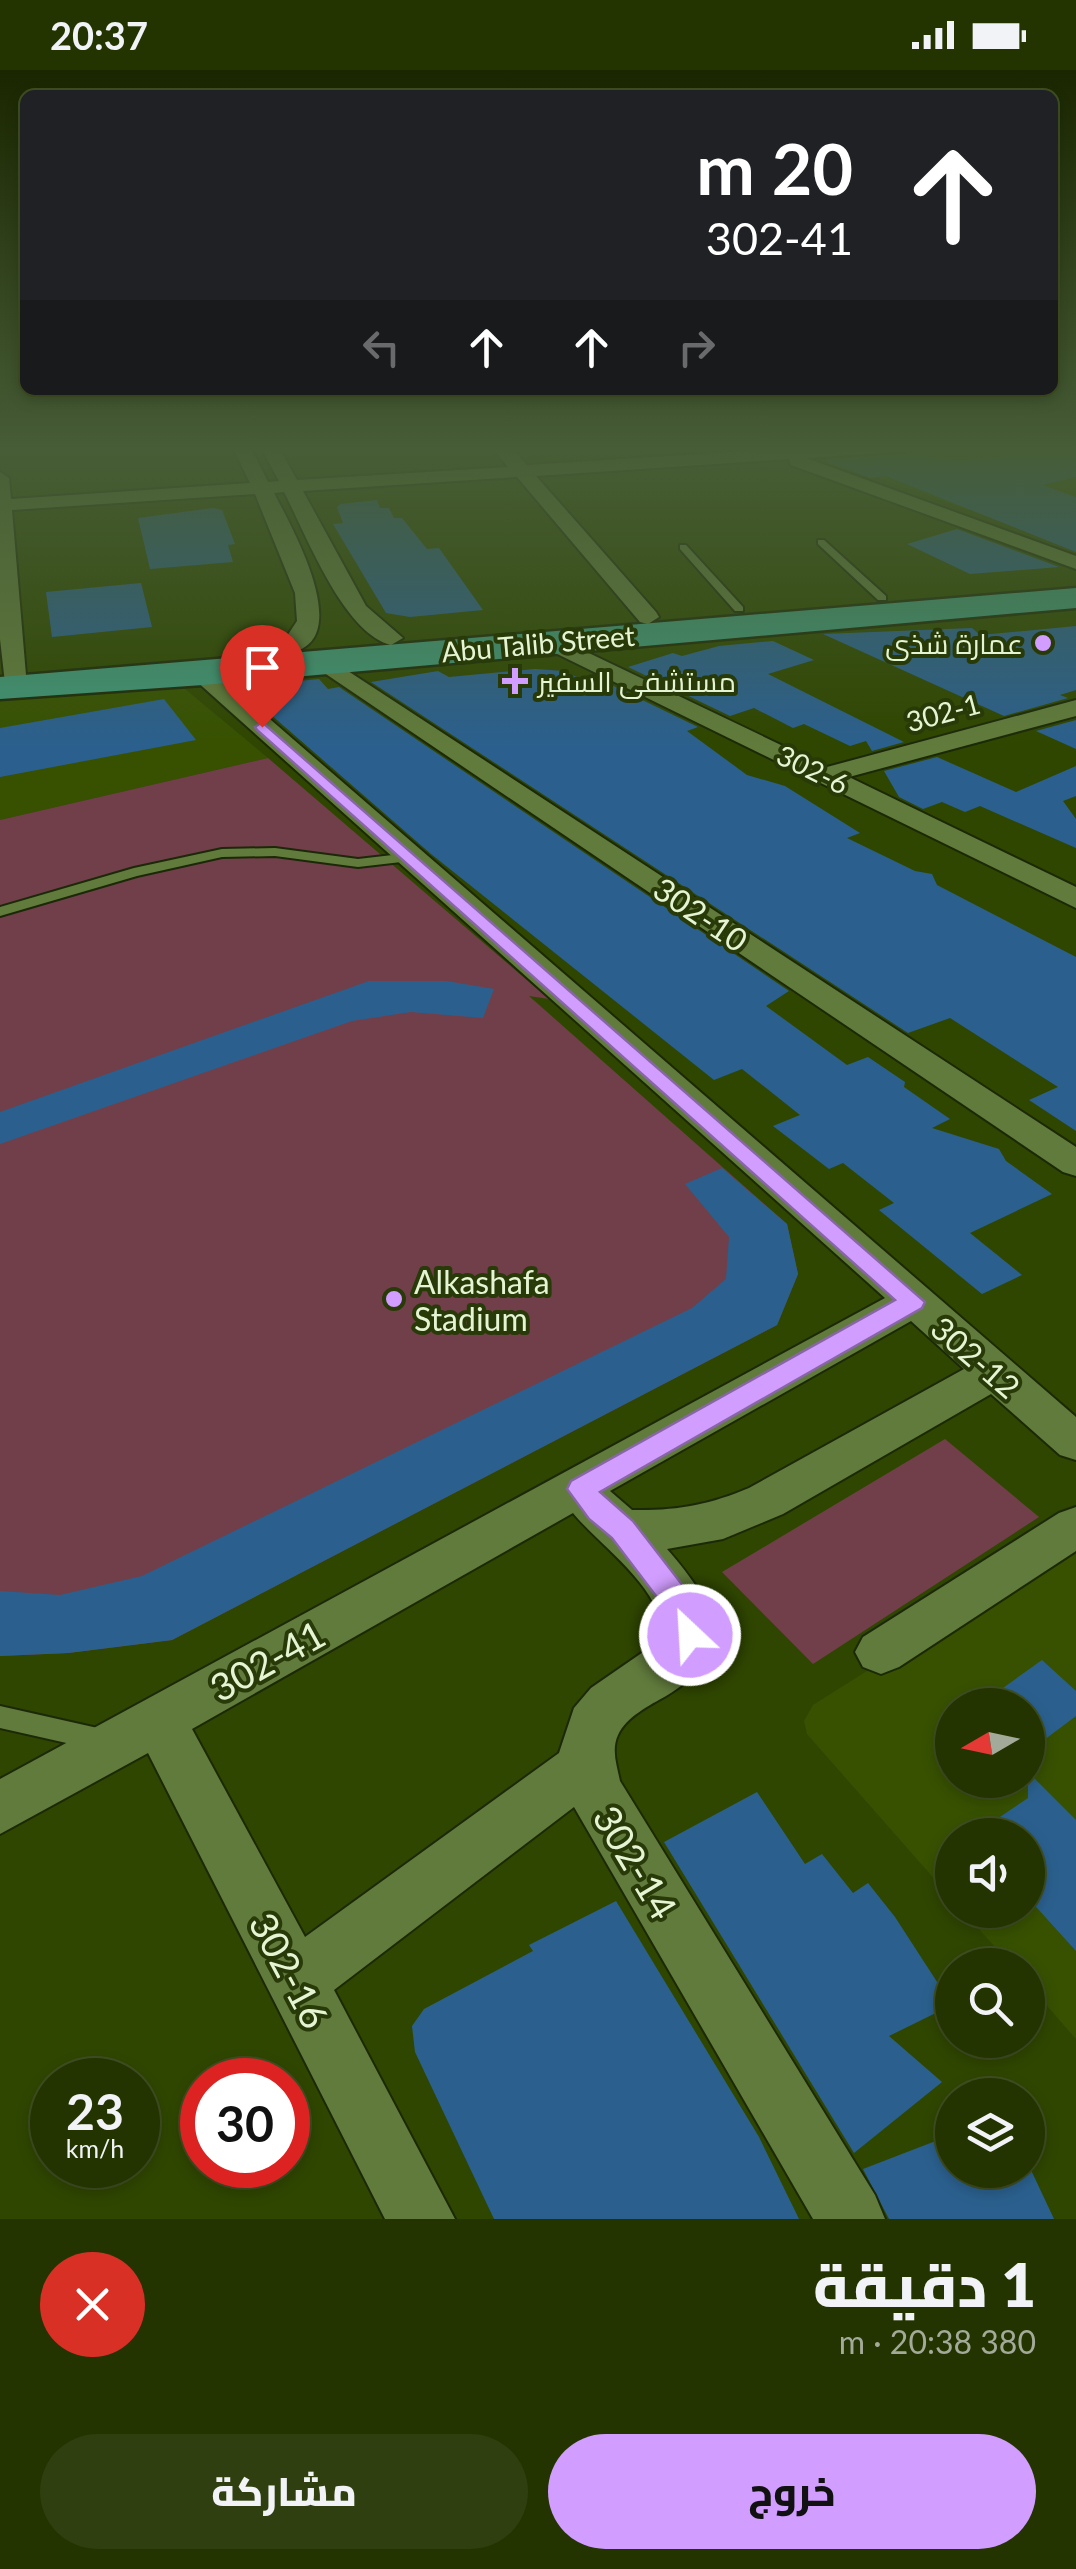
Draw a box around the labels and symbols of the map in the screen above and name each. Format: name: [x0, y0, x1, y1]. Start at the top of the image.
street label: Abu Talib Street: [440, 618, 636, 668]
pin: [220, 625, 305, 728]
place label: عمارة شذى: [885, 626, 1023, 661]
marker: عمارة شذى: [1032, 632, 1054, 654]
place label: مستشفى السفير: [536, 664, 736, 699]
marker: مستشفى السفير: [502, 668, 528, 694]
street label: 302-1: [902, 686, 984, 738]
street label: 302-6: [772, 737, 854, 801]
street label: 302-10: [647, 869, 755, 959]
place label: Alkashafa Stadium: [414, 1262, 550, 1338]
marker: Alkashafa Stadium: [383, 1288, 405, 1310]
street label: 302-12: [924, 1308, 1028, 1406]
position arrow: [638, 1583, 742, 1687]
street label: 302-41: [201, 1610, 333, 1710]
north arrow: [935, 1688, 1045, 1798]
street label: 302-14: [584, 1797, 688, 1927]
street label: 302-16: [241, 1904, 339, 2036]
speed limit sign: 30: [180, 2058, 310, 2188]

